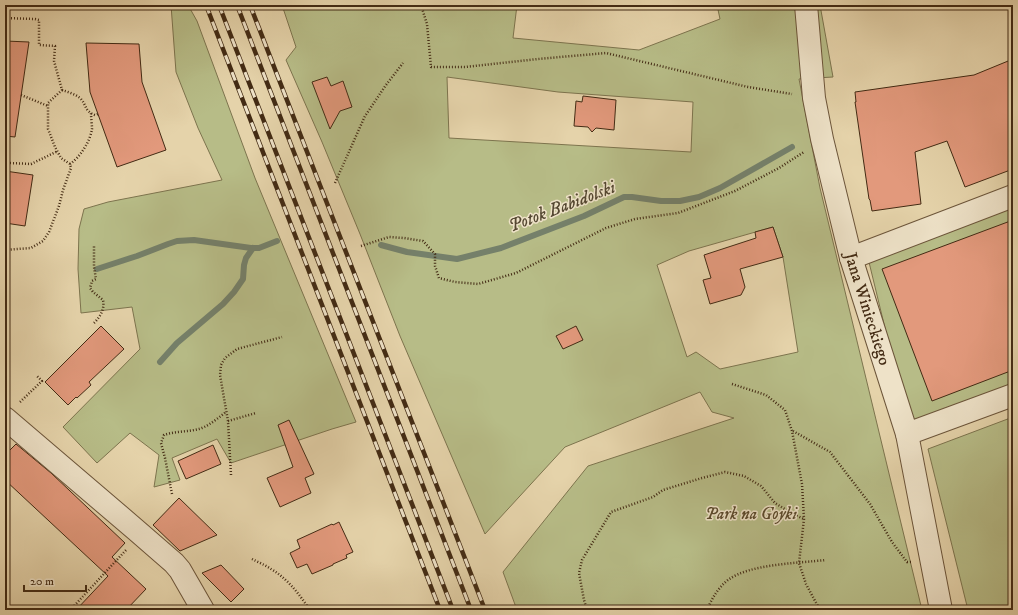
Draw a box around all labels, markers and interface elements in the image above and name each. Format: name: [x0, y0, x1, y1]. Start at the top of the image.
water label: Potok Babidolski: [505, 176, 620, 237]
street label: Jana Winieckiego: [839, 248, 895, 368]
park label: Park na Goyki: [705, 503, 798, 525]
scale bar: [24, 567, 86, 593]
text: 20 m: [30, 574, 54, 589]

